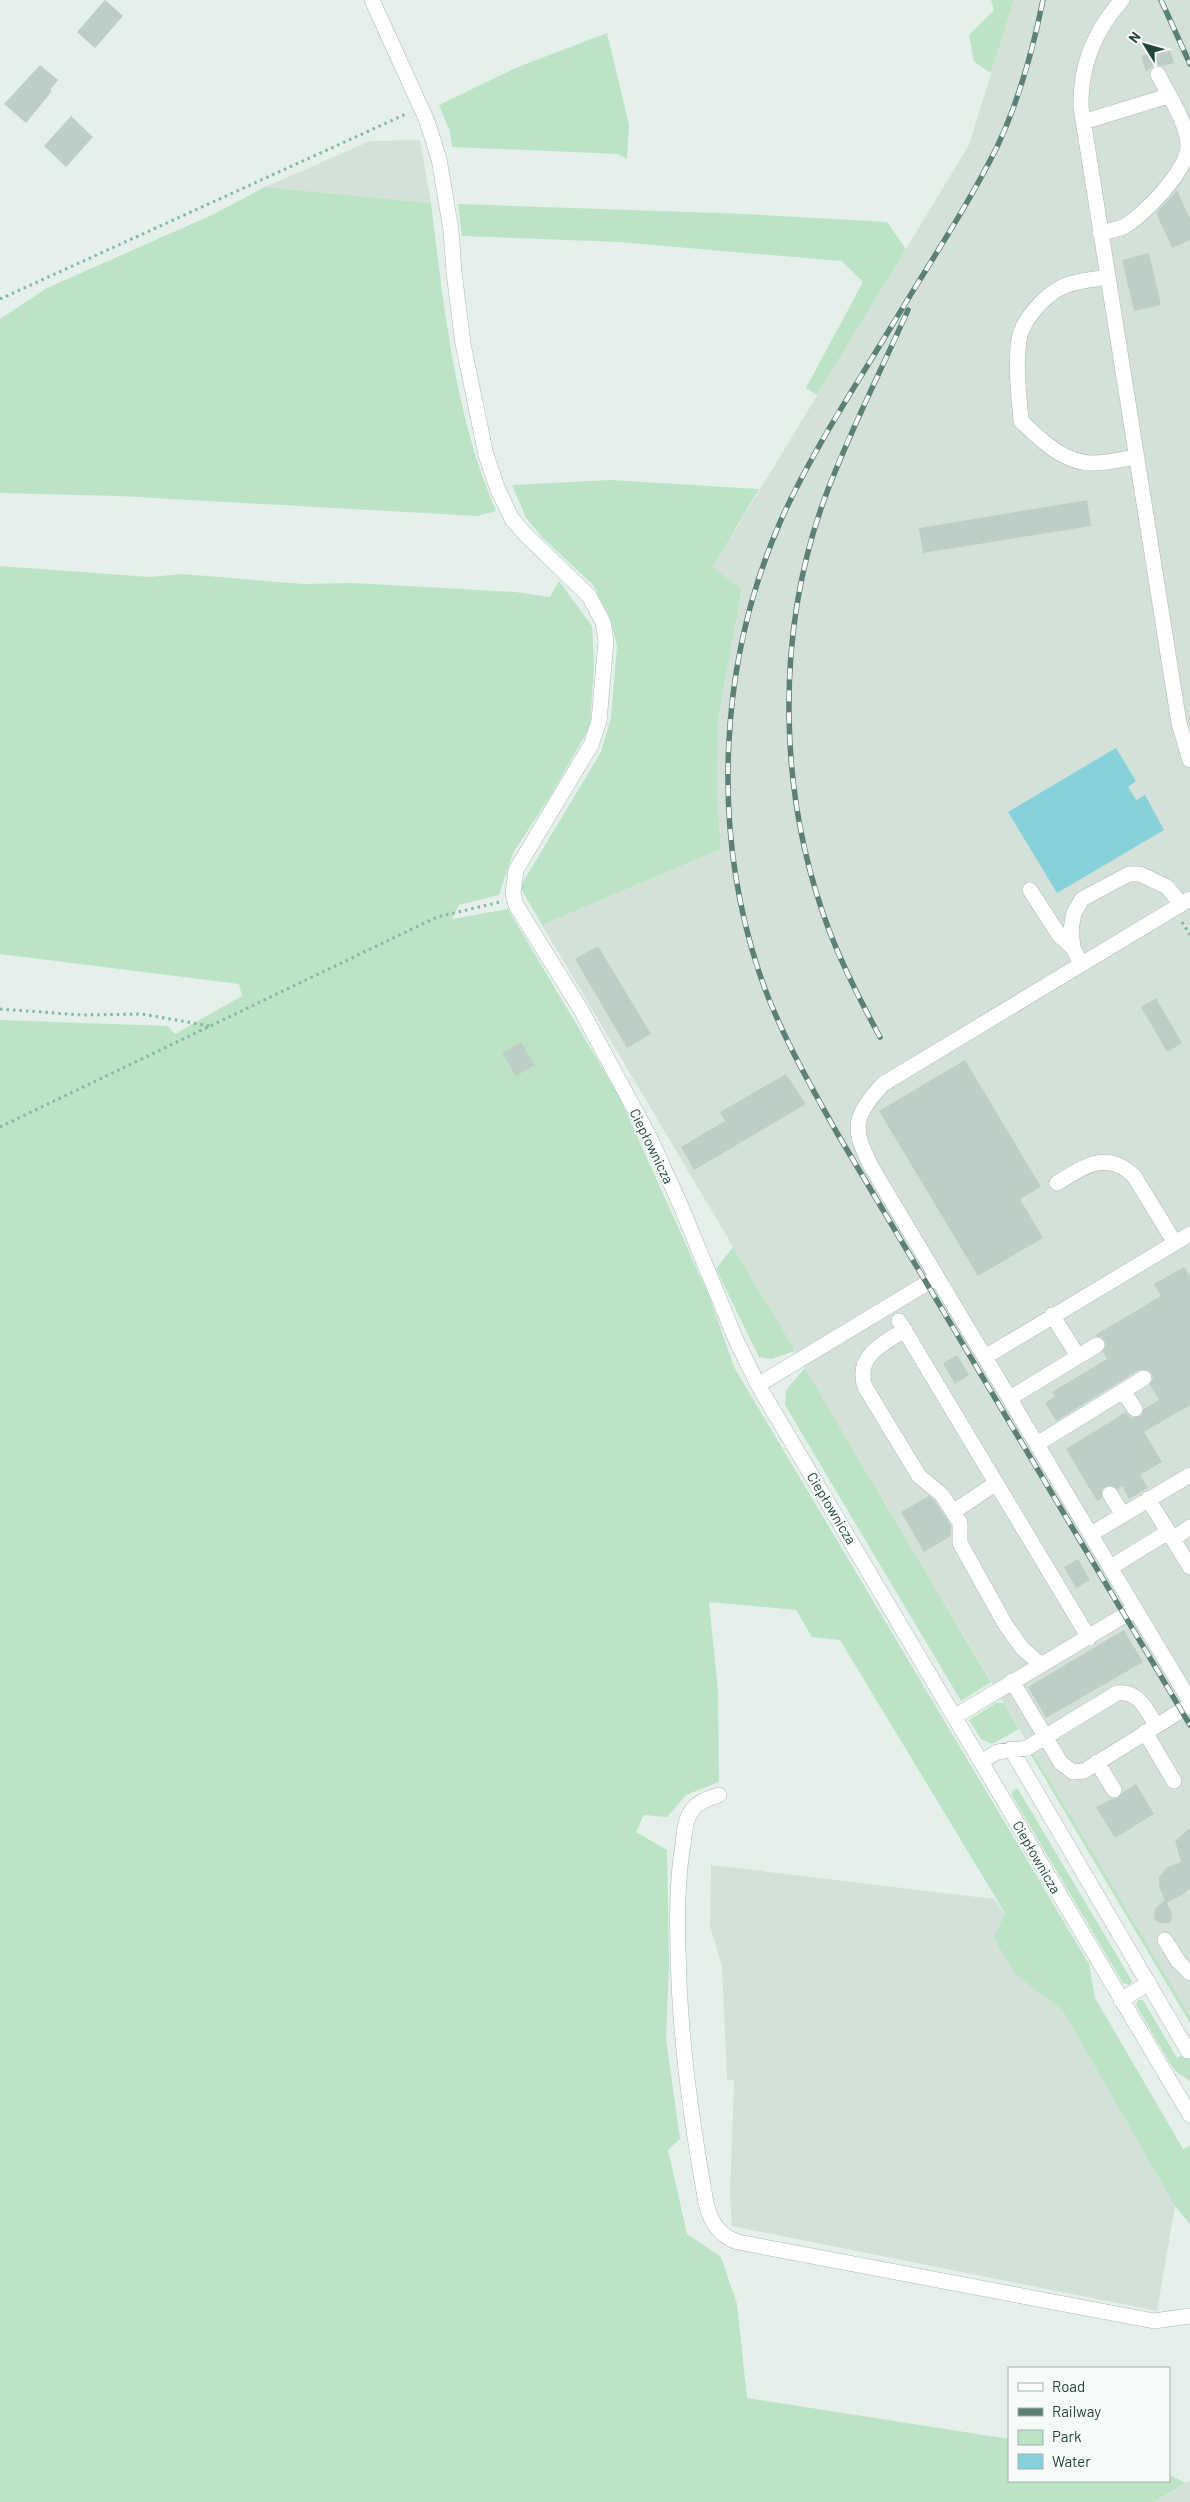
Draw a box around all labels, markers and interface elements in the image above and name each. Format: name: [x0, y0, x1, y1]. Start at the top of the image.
north arrow: [1120, 20, 1170, 70]
text: N: [1125, 28, 1144, 46]
street label: Ciepłownicza: [627, 1106, 677, 1186]
street label: Ciepłownicza: [804, 1469, 860, 1547]
street label: Ciepłownicza: [1009, 1818, 1065, 1896]
legend: [1008, 2367, 1170, 2482]
text: Road: [1052, 2377, 1085, 2395]
text: Railway: [1052, 2402, 1101, 2420]
text: Park: [1052, 2427, 1082, 2445]
text: Water: [1052, 2452, 1091, 2470]

